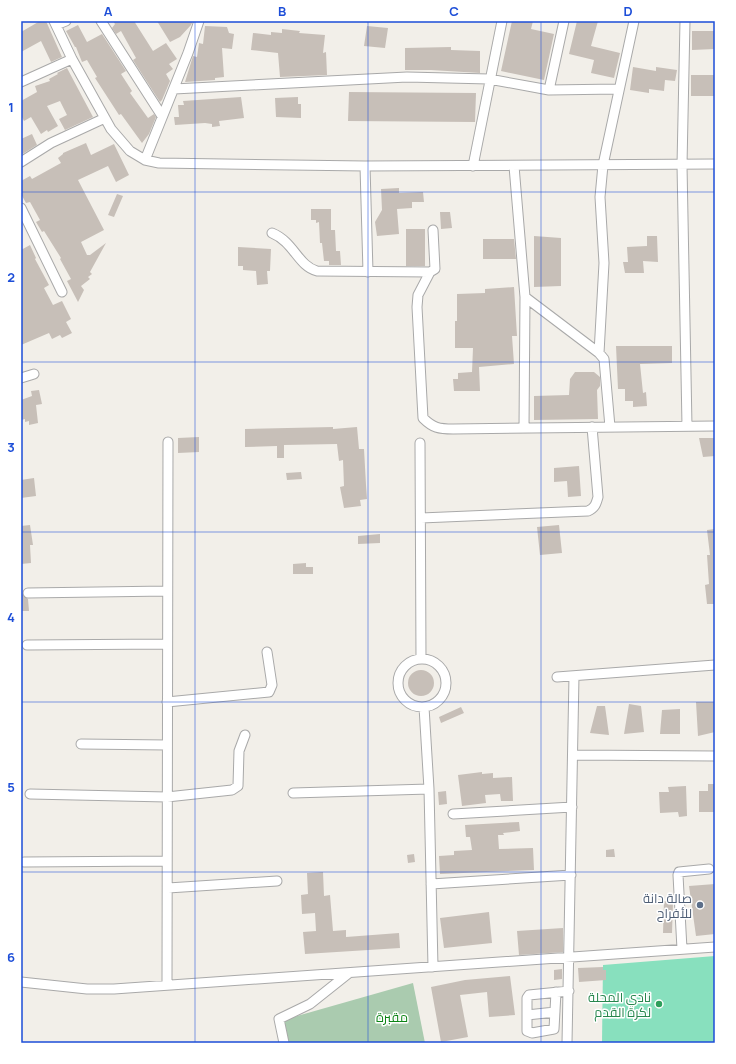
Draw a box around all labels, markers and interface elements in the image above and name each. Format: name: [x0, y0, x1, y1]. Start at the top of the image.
text: A: [104, 2, 113, 20]
text: B: [278, 2, 286, 20]
text: C: [449, 2, 459, 20]
text: D: [623, 2, 633, 20]
text: 1: [8, 98, 14, 116]
text: 2: [7, 268, 15, 286]
text: 3: [7, 438, 15, 456]
text: 4: [7, 608, 15, 626]
text: 5: [7, 778, 15, 796]
place label: صالة دانة للأفراح: [643, 889, 692, 922]
marker: صالة دانة للأفراح: [695, 900, 705, 910]
text: 6: [7, 948, 15, 966]
place label: نادي المحلة لكرة القدم: [588, 988, 651, 1022]
marker: نادي المحلة لكرة القدم: [654, 999, 664, 1009]
park label: مقبرة: [376, 1008, 408, 1026]

